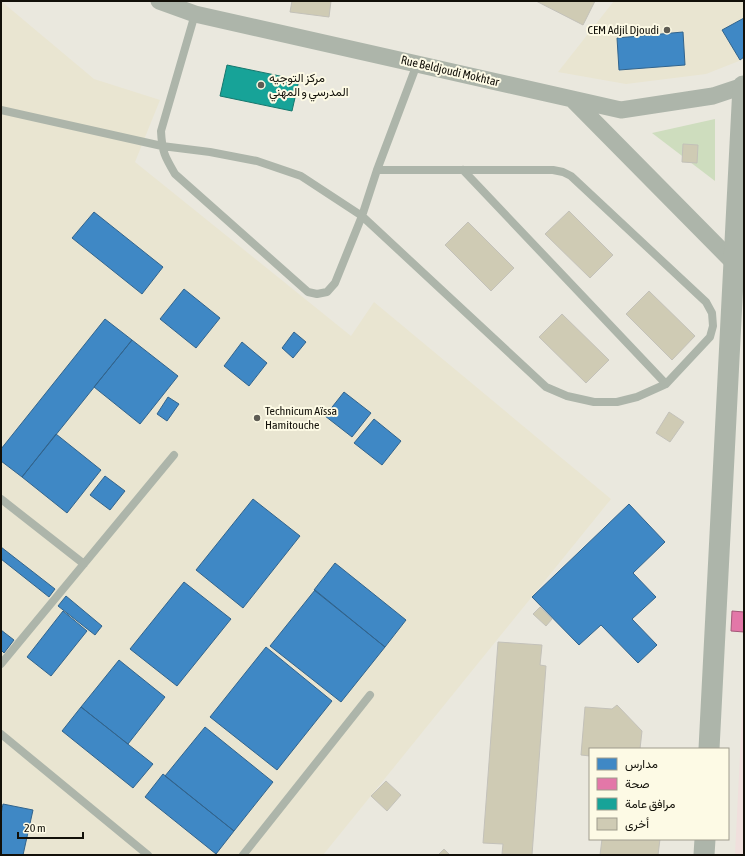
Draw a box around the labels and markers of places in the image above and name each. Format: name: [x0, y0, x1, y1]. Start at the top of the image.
place label: CEM Adjil Djoudi: [588, 23, 659, 37]
marker: CEM Adjil Djoudi: [662, 25, 672, 35]
place label: مركز التوجيه المدرسي و المهني: [269, 71, 348, 102]
marker: مركز التوجيه المدرسي و المهني: [256, 80, 266, 90]
place label: Technicum Aïssa Hamitouche: [265, 404, 337, 432]
marker: Technicum Aïssa Hamitouche: [252, 413, 262, 423]

